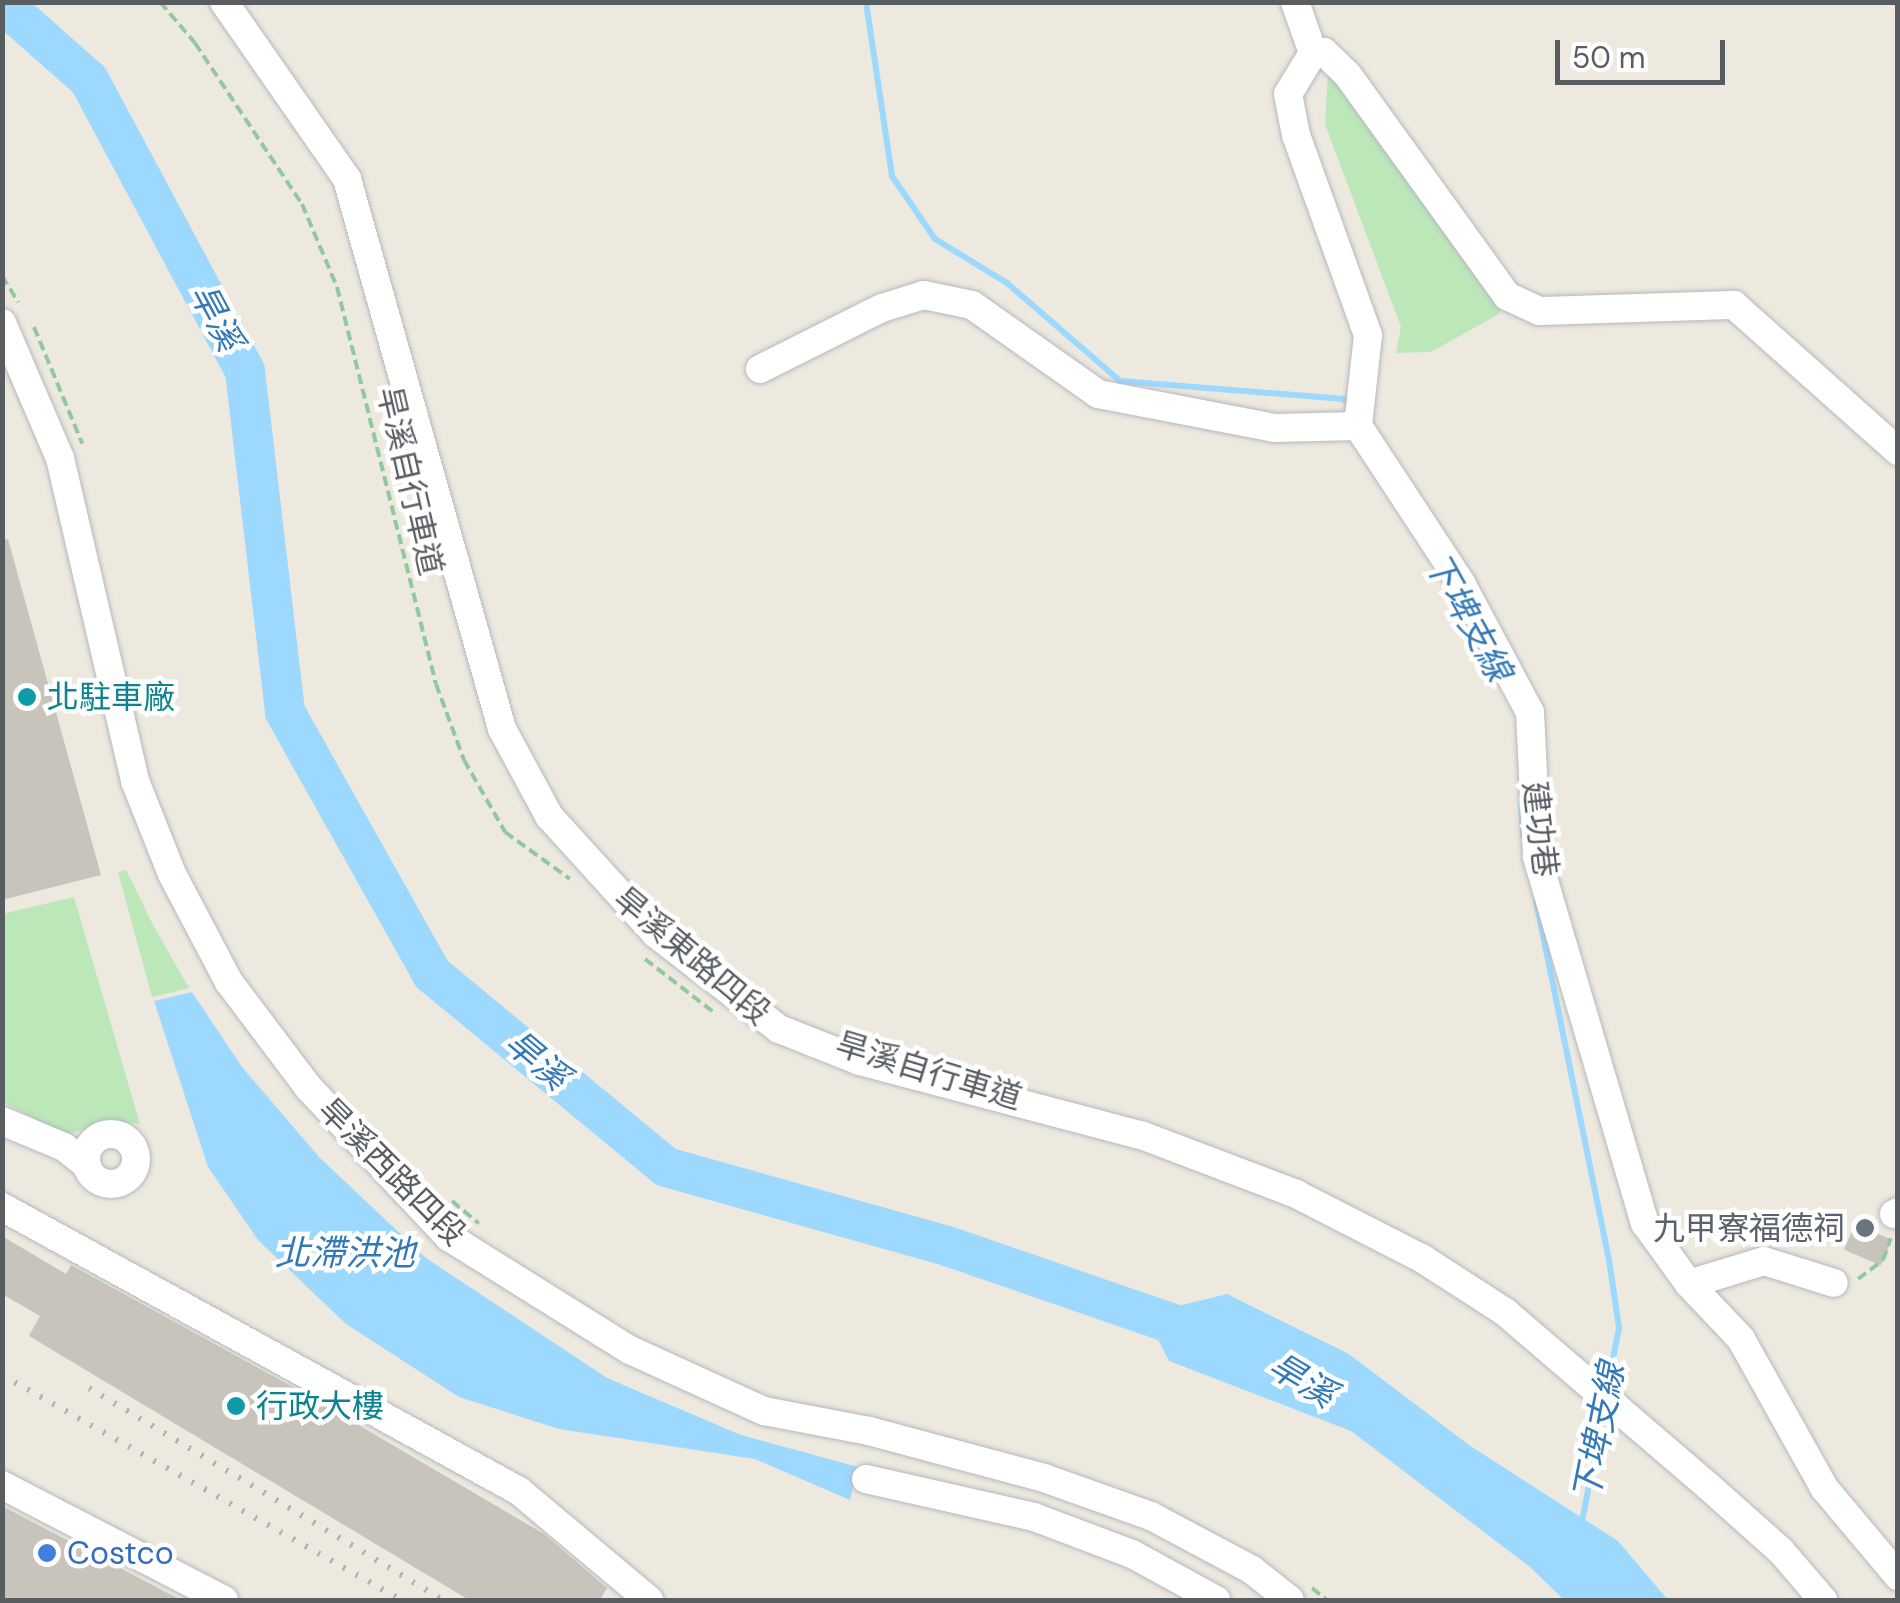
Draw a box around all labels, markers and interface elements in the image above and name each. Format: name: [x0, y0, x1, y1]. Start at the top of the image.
scale bar: [1560, 20, 1730, 82]
text: 50 m: [1572, 38, 1646, 77]
water label: 旱溪: [181, 276, 251, 358]
street label: 旱溪自行車道: [370, 383, 450, 579]
water label: 下埤支線: [1416, 546, 1520, 688]
place label: 北駐車廠: [47, 678, 175, 716]
marker: 北駐車廠: [16, 686, 38, 708]
street label: 建功巷: [1515, 779, 1565, 879]
street label: 旱溪東路四段: [606, 880, 778, 1032]
water label: 旱溪: [497, 1021, 577, 1099]
street label: 旱溪自行車道: [832, 1025, 1026, 1117]
street label: 旱溪西路四段: [311, 1091, 473, 1253]
place label: 九甲寮福德祠: [1653, 1209, 1845, 1247]
marker: 九甲寮福德祠: [1854, 1217, 1876, 1239]
water label: 北滯洪池: [275, 1232, 415, 1274]
water label: 旱溪: [1261, 1344, 1343, 1416]
water label: 下埤支線: [1565, 1359, 1633, 1505]
place label: 行政大樓: [256, 1387, 384, 1425]
marker: 行政大樓: [225, 1395, 247, 1417]
place label: Costco: [67, 1534, 174, 1572]
marker: Costco: [36, 1542, 58, 1564]

